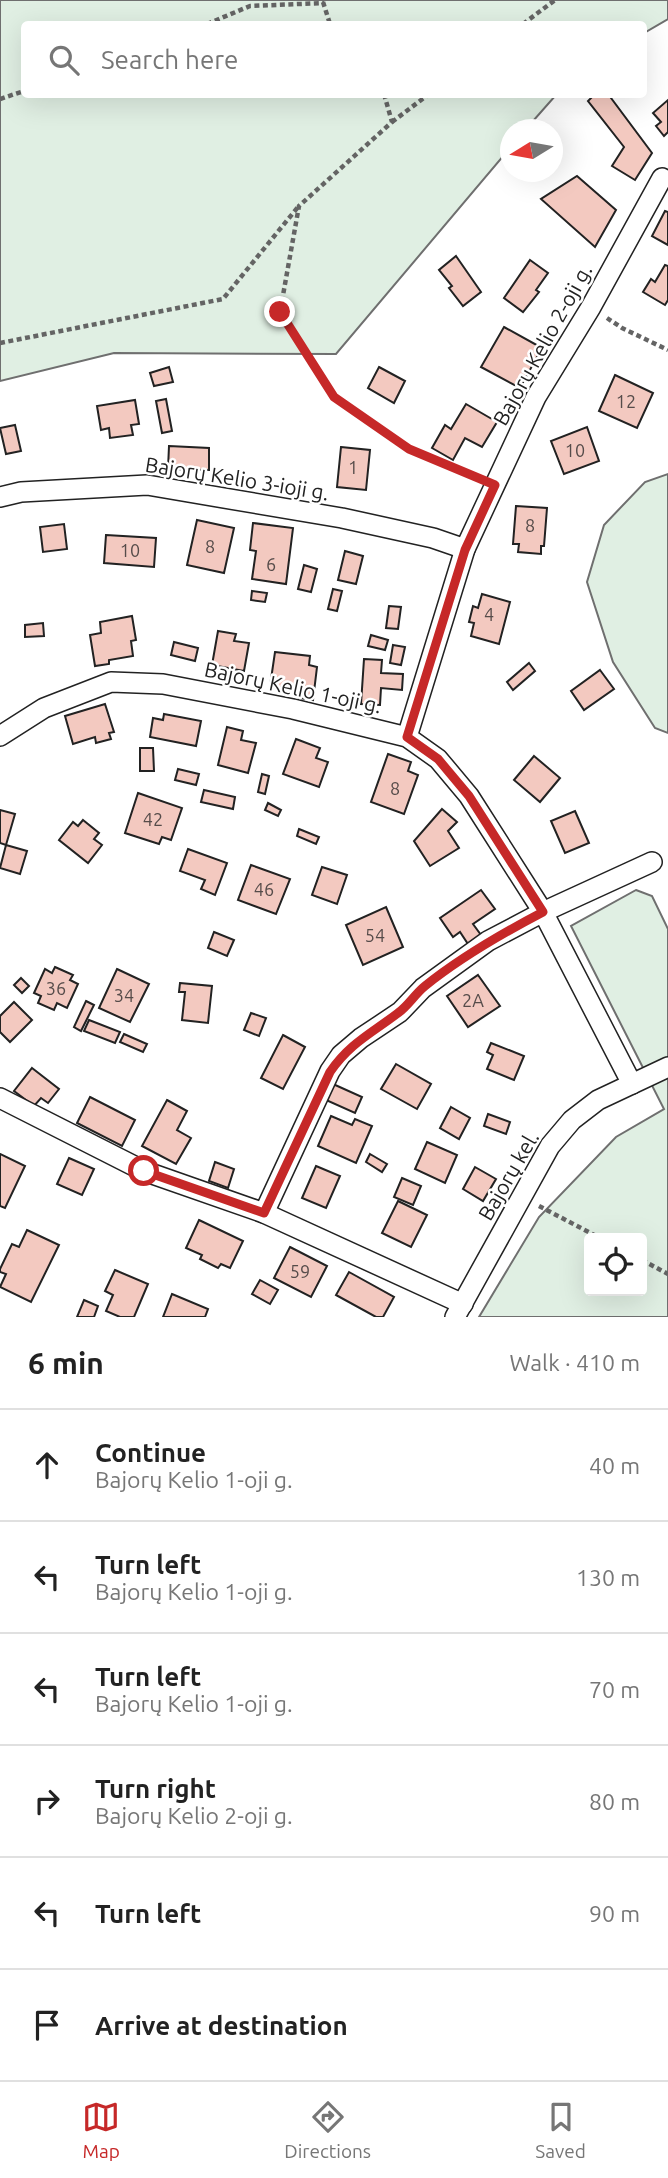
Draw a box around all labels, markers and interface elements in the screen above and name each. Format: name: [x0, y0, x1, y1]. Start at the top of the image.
search box: [21, 21, 647, 98]
icon: search: [45, 41, 83, 79]
text: Search here: [101, 45, 238, 74]
north arrow: [500, 119, 563, 182]
street label: Bajorų Kelio 2-oji g.: [488, 260, 596, 429]
route end: [264, 296, 295, 327]
house number: 12: [616, 391, 636, 411]
house number: 10: [565, 440, 585, 460]
street label: Bajorų Kelio 3-ioji g.: [144, 452, 331, 504]
house number: 1: [348, 457, 358, 477]
house number: 8: [525, 515, 535, 535]
house number: 8: [205, 536, 215, 556]
house number: 10: [120, 540, 140, 560]
house number: 6: [266, 554, 276, 574]
house number: 4: [484, 604, 494, 624]
street label: Bajorų Kelio 1-oji g.: [202, 657, 384, 718]
house number: 8: [390, 778, 400, 798]
house number: 42: [143, 809, 163, 829]
house number: 46: [254, 879, 274, 899]
house number: 54: [365, 925, 385, 945]
house number: 36: [46, 978, 66, 998]
house number: 34: [114, 985, 134, 1005]
house number: 2A: [462, 990, 484, 1010]
street label: Bajorų kel.: [473, 1127, 543, 1224]
route start: [128, 1155, 159, 1186]
map controls: [584, 1233, 647, 1296]
button: locate: [584, 1233, 647, 1296]
house number: 59: [290, 1261, 310, 1281]
text: 6 min: [28, 1346, 104, 1380]
text: Walk · 410 m: [509, 1350, 640, 1375]
text: Continue: [95, 1438, 206, 1467]
icon: ahead: [28, 1446, 66, 1484]
text: 40 m: [589, 1453, 640, 1478]
text: Bajorų Kelio 1-oji g.: [95, 1467, 293, 1492]
text: Turn left: [95, 1550, 201, 1579]
icon: left: [28, 1558, 66, 1596]
text: 130 m: [576, 1565, 640, 1590]
text: Bajorų Kelio 1-oji g.: [95, 1579, 293, 1604]
text: Turn left: [95, 1662, 201, 1691]
icon: left: [28, 1670, 66, 1708]
text: 70 m: [589, 1677, 640, 1702]
text: Bajorų Kelio 1-oji g.: [95, 1691, 293, 1716]
text: Turn right: [95, 1774, 216, 1803]
icon: right: [28, 1782, 66, 1820]
text: 80 m: [589, 1789, 640, 1814]
text: Bajorų Kelio 2-oji g.: [95, 1803, 293, 1828]
icon: left: [28, 1894, 66, 1932]
text: Turn left: [95, 1899, 201, 1928]
text: 90 m: [589, 1901, 640, 1926]
icon: arrive: [28, 2006, 66, 2044]
text: Arrive at destination: [95, 2011, 348, 2040]
tab: Map: [82, 2098, 120, 2162]
tab: Directions: [284, 2098, 371, 2162]
tab: Saved: [535, 2098, 586, 2162]

